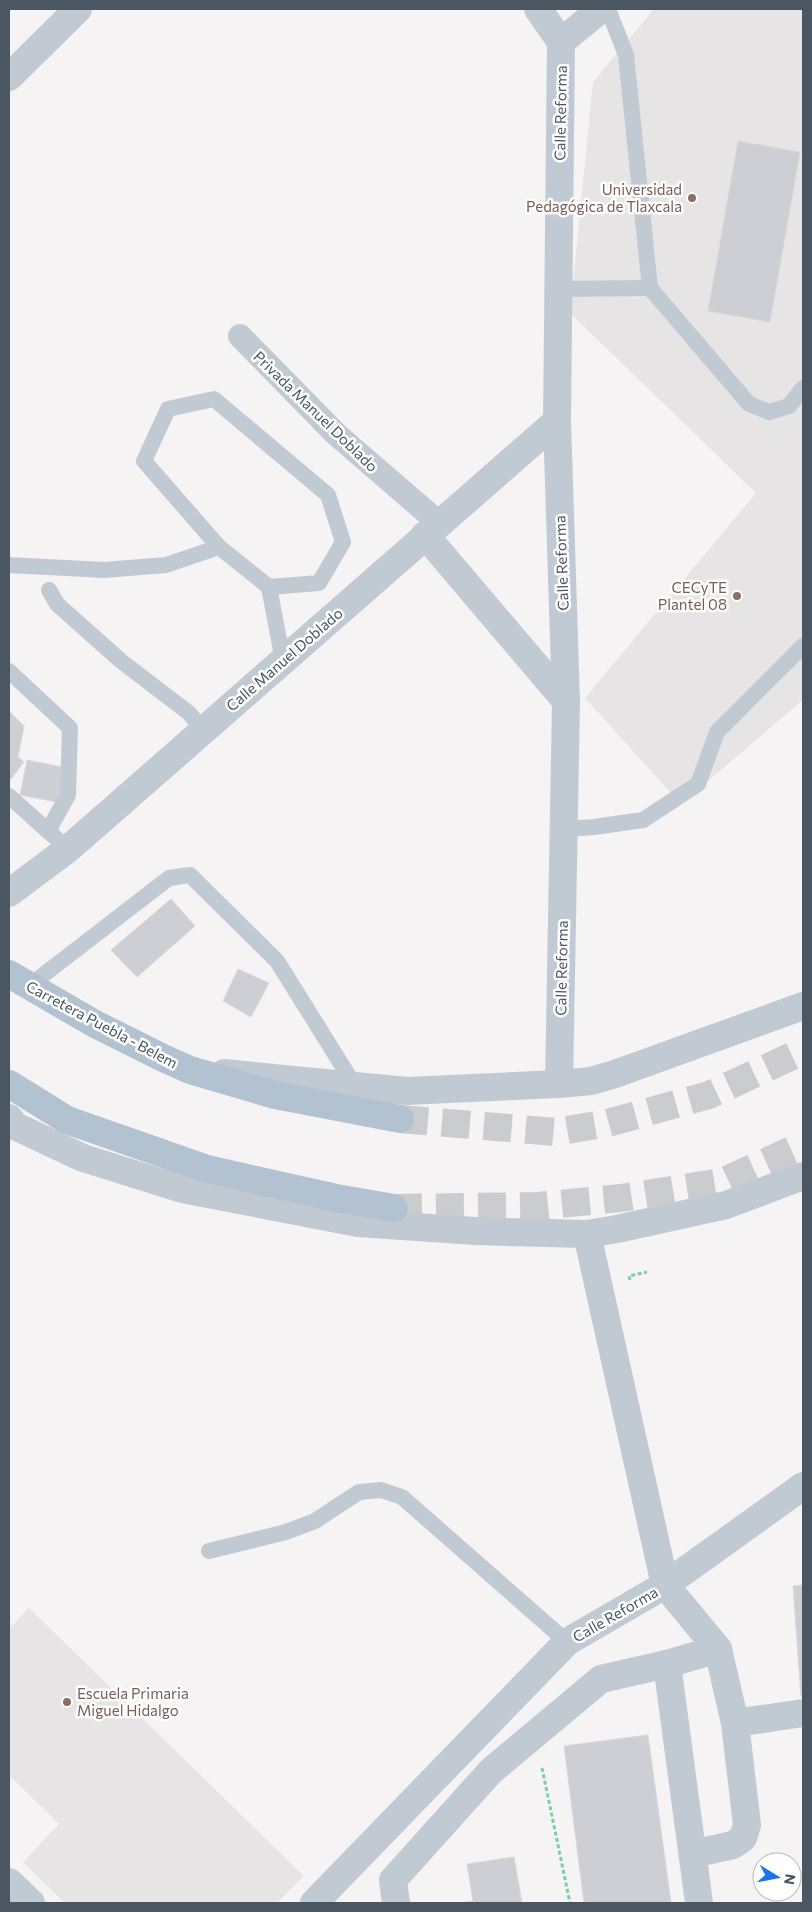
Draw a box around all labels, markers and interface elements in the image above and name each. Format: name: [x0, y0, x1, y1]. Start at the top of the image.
street label: Calle Reforma: [550, 65, 570, 161]
place label: Universidad Pedagógica de Tlaxcala: [526, 180, 682, 215]
marker: Universidad Pedagógica de Tlaxcala: [686, 192, 698, 204]
street label: Privada Manuel Doblado: [250, 347, 382, 475]
street label: Calle Reforma: [550, 515, 572, 611]
place label: CECyTE Plantel 08: [658, 578, 727, 613]
marker: CECyTE Plantel 08: [731, 590, 743, 602]
street label: Calle Manuel Doblado: [222, 604, 346, 714]
street label: Calle Reforma: [551, 920, 571, 1016]
street label: Carretera Puebla - Belem: [23, 976, 181, 1072]
street label: Calle Reforma: [569, 1582, 661, 1646]
place label: Escuela Primaria Miguel Hidalgo: [77, 1684, 189, 1719]
marker: Escuela Primaria Miguel Hidalgo: [61, 1696, 73, 1708]
north arrow: [752, 1852, 802, 1902]
text: N: [781, 1873, 800, 1886]

